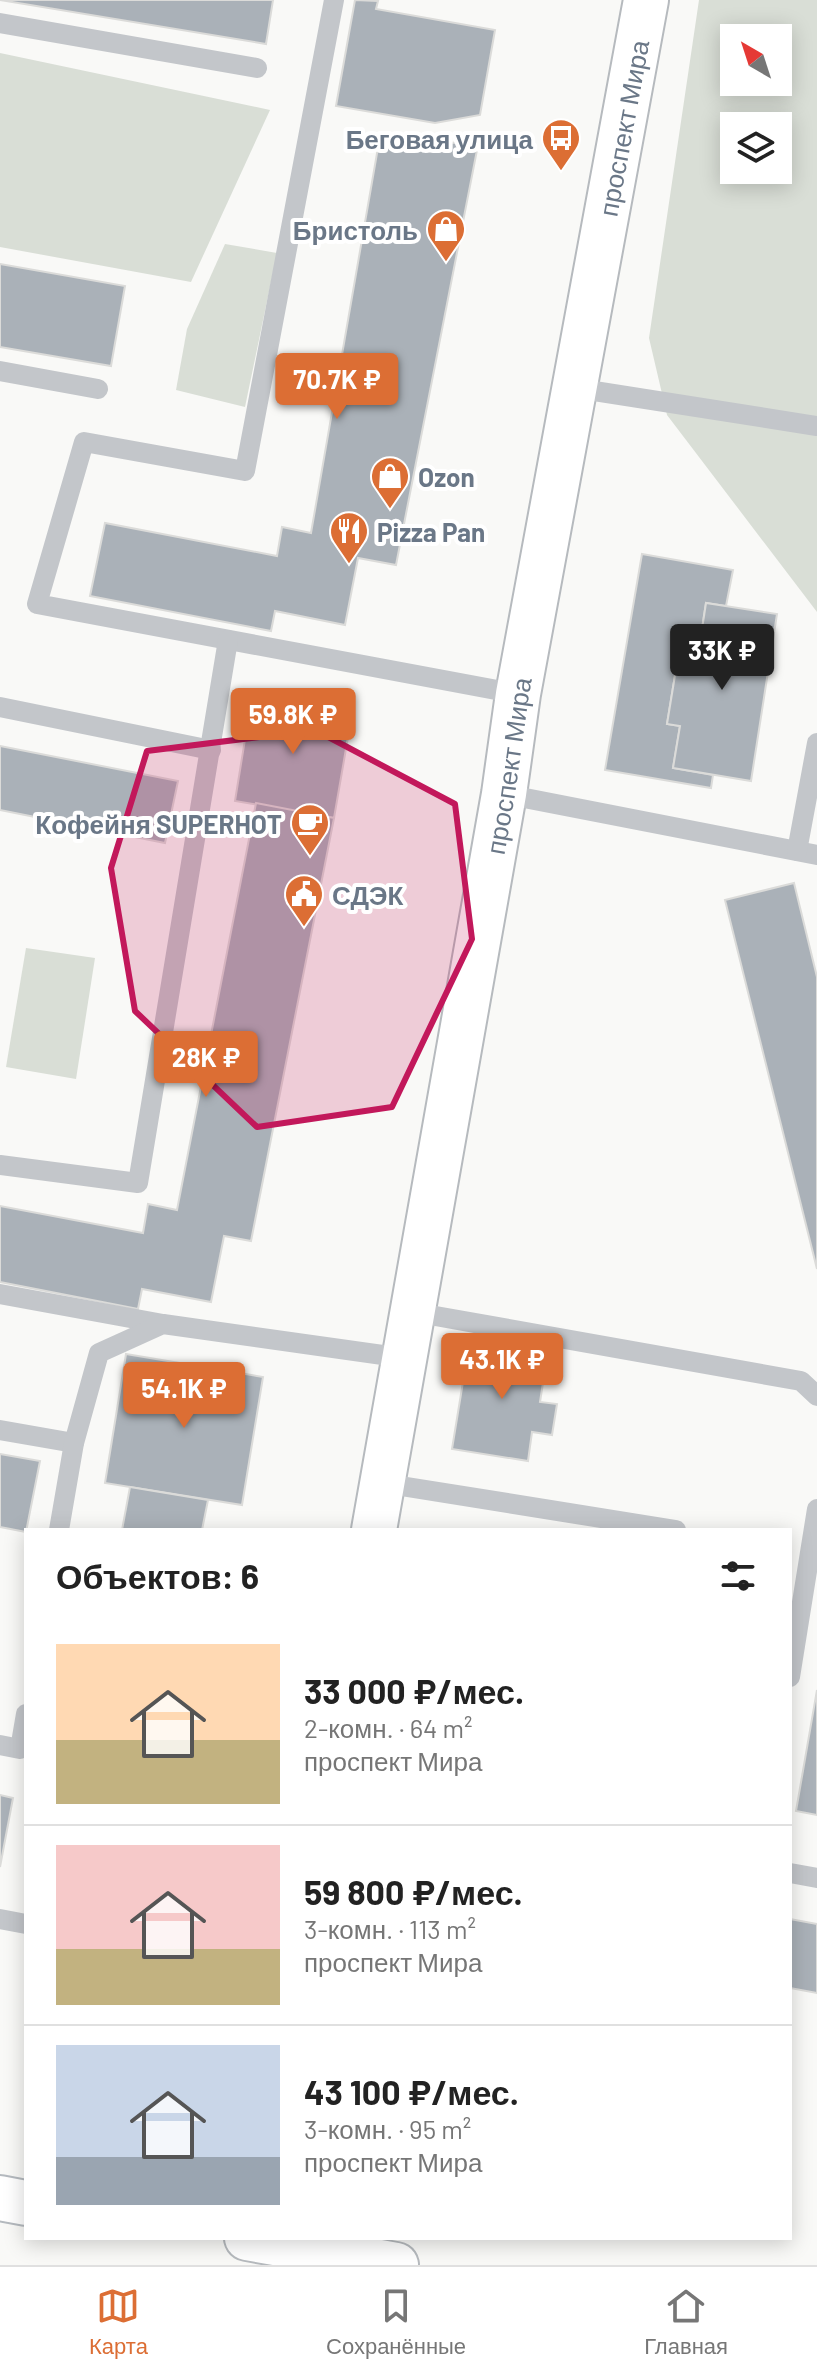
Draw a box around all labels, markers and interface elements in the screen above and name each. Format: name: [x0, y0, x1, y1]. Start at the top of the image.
north arrow: [720, 24, 792, 96]
map controls: [720, 24, 792, 184]
street label: проспект Мира: [591, 37, 654, 219]
button: layers: [720, 112, 792, 184]
bus stop icon: Беговая улица: [540, 117, 582, 172]
place label: Беговая улица: [346, 123, 534, 154]
shop icon: Бристоль: [425, 208, 467, 263]
place label: Бристоль: [293, 214, 418, 245]
pin: 70.7K ₽: [263, 353, 411, 421]
text: 70.7K ₽: [293, 363, 381, 394]
shop icon: Ozon: [369, 455, 411, 510]
place label: Ozon: [418, 461, 475, 492]
restaurant icon: Pizza Pan: [328, 510, 370, 565]
place label: Pizza Pan: [377, 516, 485, 547]
pin: 33K ₽: [666, 624, 778, 692]
text: 33K ₽: [688, 634, 756, 665]
street label: проспект Мира: [478, 674, 536, 856]
pin: 59.8K ₽: [219, 688, 367, 756]
text: 59.8K ₽: [249, 698, 337, 729]
cafe icon: Кофейня SUPERHOT: [289, 802, 331, 857]
place label: Кофейня SUPERHOT: [35, 808, 282, 839]
public building icon: СДЭК: [283, 873, 325, 928]
place label: СДЭК: [332, 879, 403, 910]
pin: 28K ₽: [150, 1031, 262, 1099]
text: 28K ₽: [172, 1041, 240, 1072]
pin: 43.1K ₽: [428, 1333, 576, 1401]
text: 43.1K ₽: [459, 1343, 545, 1374]
pin: 54.1K ₽: [110, 1362, 258, 1430]
text: 54.1K ₽: [141, 1372, 227, 1403]
icon: filters: [716, 1554, 760, 1598]
text: Объектов: 6: [56, 1555, 259, 1596]
text: 33 000 ₽/мес.: [304, 1670, 524, 1711]
icon: home: [120, 1676, 216, 1772]
text: 2-комн. · 64 m²: [304, 1712, 473, 1743]
text: проспект Мира: [304, 1745, 482, 1776]
text: 59 800 ₽/мес.: [304, 1871, 523, 1912]
icon: home: [120, 1877, 216, 1973]
text: 3-комн. · 113 m²: [304, 1913, 476, 1944]
text: проспект Мира: [304, 1946, 482, 1977]
text: 43 100 ₽/мес.: [304, 2071, 519, 2112]
icon: home: [120, 2077, 216, 2173]
text: 3-комн. · 95 m²: [304, 2113, 471, 2144]
text: проспект Мира: [304, 2146, 482, 2177]
tab: Карта: [89, 2284, 148, 2360]
tab: Сохранённые: [326, 2284, 466, 2360]
tab: Главная: [644, 2284, 728, 2360]

